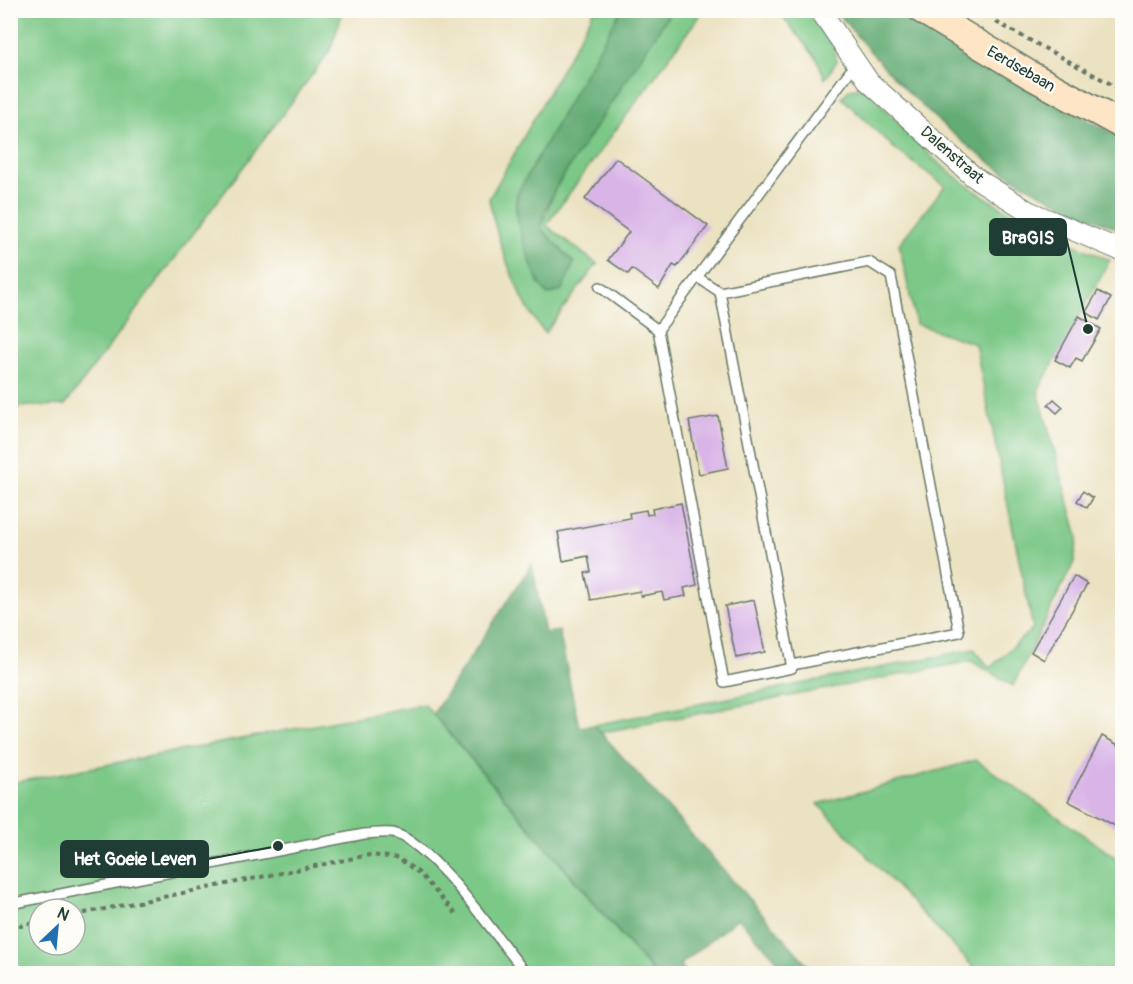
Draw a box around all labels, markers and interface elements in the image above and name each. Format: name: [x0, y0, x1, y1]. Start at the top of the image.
street label: Eerdsebaan: [983, 41, 1059, 97]
street label: Dalenstraat: [916, 122, 988, 188]
callout: BraGIS: [990, 219, 1066, 255]
text: BraGIS: [1002, 227, 1054, 250]
callout: Het Goeie Leven: [61, 841, 208, 877]
text: Het Goeie Leven: [74, 848, 197, 871]
north arrow: [27, 897, 87, 957]
text: N: [54, 903, 73, 926]

